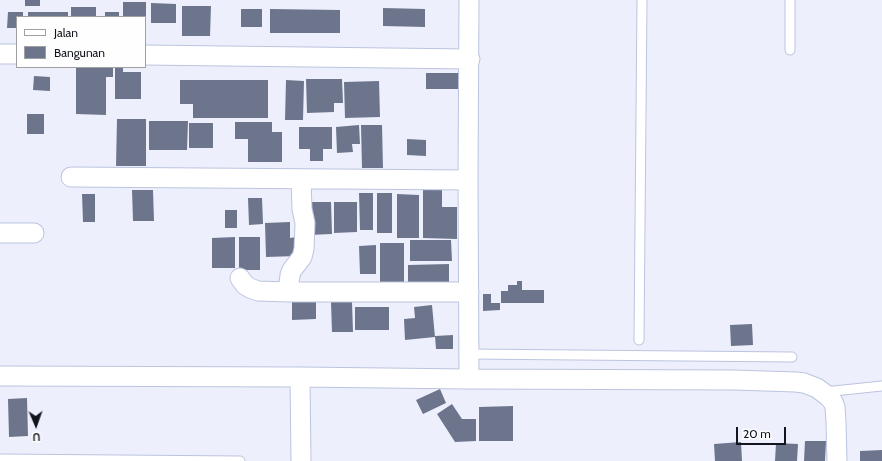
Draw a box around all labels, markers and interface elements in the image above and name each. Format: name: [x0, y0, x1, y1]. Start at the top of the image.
legend: [16, 16, 146, 68]
text: Jalan: [54, 25, 78, 40]
text: Bangunan: [54, 45, 105, 60]
north arrow: [16, 405, 56, 445]
scale bar: [738, 419, 788, 445]
text: 20 m: [743, 426, 771, 441]
text: U: [32, 430, 41, 444]

